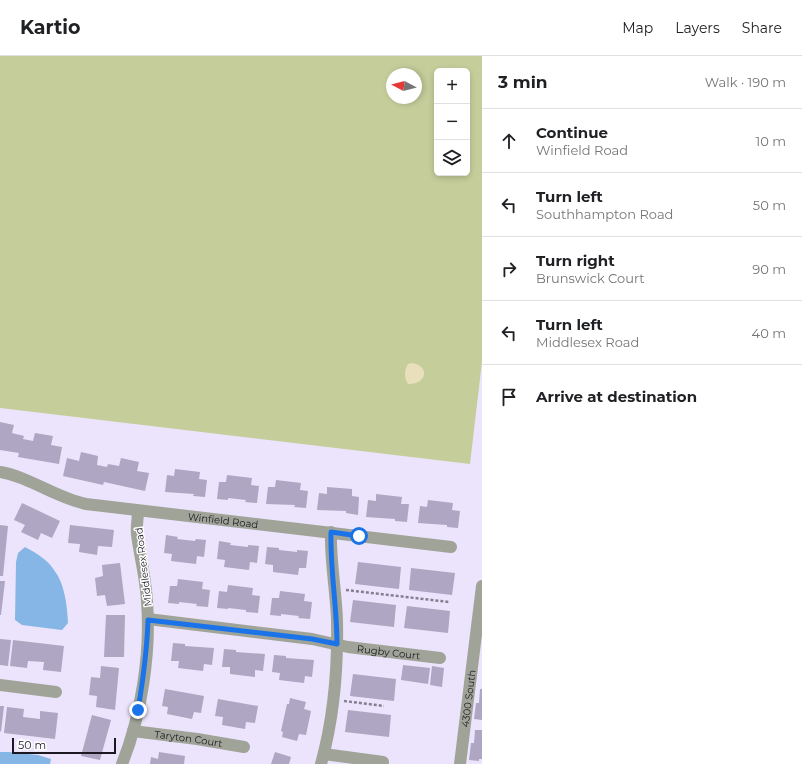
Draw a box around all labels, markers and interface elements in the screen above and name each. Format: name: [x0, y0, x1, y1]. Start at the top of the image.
text: Kartio: [20, 16, 80, 39]
text: Map: [622, 19, 653, 37]
text: Layers: [675, 19, 720, 37]
text: Share: [742, 19, 782, 37]
north arrow: [386, 68, 422, 104]
map controls: [434, 68, 470, 176]
button: +: [434, 68, 470, 104]
text: 3 min: [498, 72, 548, 92]
text: Walk · 190 m: [705, 74, 786, 90]
button: −: [434, 104, 470, 140]
text: Continue: [536, 123, 608, 142]
icon: ahead: [498, 130, 520, 152]
text: 10 m: [756, 133, 786, 149]
button: layers: [434, 140, 470, 176]
text: Winfield Road: [536, 142, 628, 158]
text: Turn left: [536, 187, 603, 206]
icon: left: [498, 194, 520, 216]
text: 50 m: [753, 197, 786, 213]
text: Southhampton Road: [536, 206, 673, 222]
text: Turn right: [536, 251, 615, 270]
icon: right: [498, 258, 520, 280]
text: 90 m: [752, 261, 786, 277]
text: Brunswick Court: [536, 270, 645, 286]
text: Turn left: [536, 315, 603, 334]
icon: left: [498, 322, 520, 344]
text: 40 m: [752, 325, 786, 341]
text: Middlesex Road: [536, 334, 639, 350]
icon: arrive: [498, 386, 520, 408]
text: Arrive at destination: [536, 387, 697, 406]
street label: Winfield Road: [187, 510, 259, 531]
street label: Middlesex Road: [132, 527, 155, 607]
route start: [350, 527, 368, 545]
street label: Rugby Court: [356, 642, 421, 663]
street label: 4300 South: [459, 669, 479, 728]
route end: [129, 701, 147, 719]
street label: Taryton Court: [154, 728, 223, 750]
scale bar: [12, 736, 116, 755]
text: 50 m: [18, 738, 46, 752]

